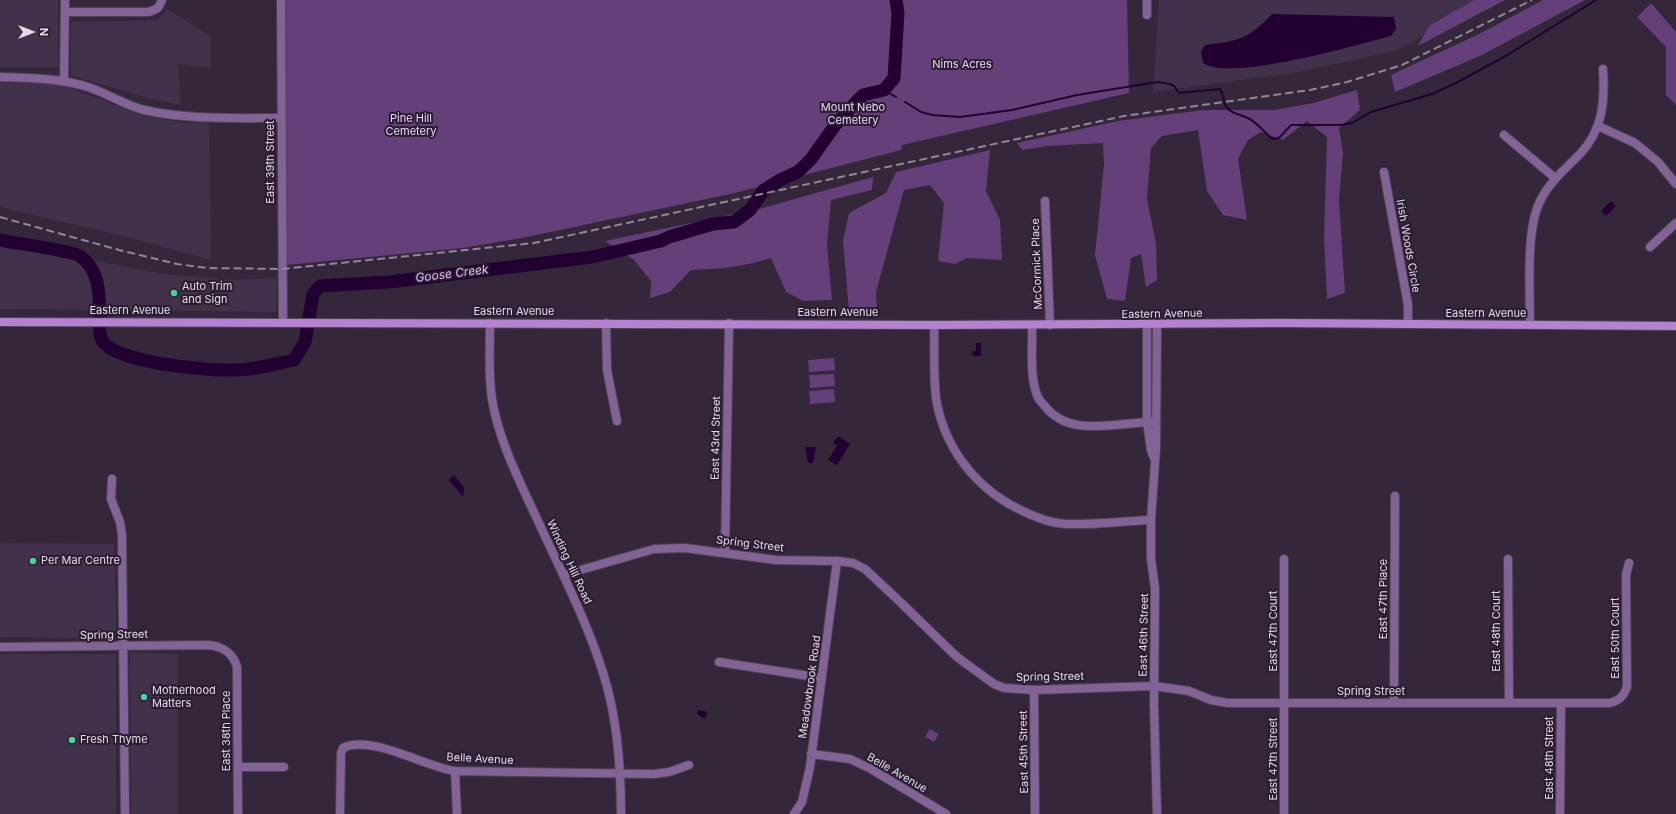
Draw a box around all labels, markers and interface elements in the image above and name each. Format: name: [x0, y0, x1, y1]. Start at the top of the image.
north arrow: [12, 12, 52, 52]
text: N: [37, 28, 51, 36]
park label: Nims Acres: [932, 58, 992, 72]
park label: Mount Nebo Cemetery: [821, 101, 885, 127]
park label: Pine Hill Cemetery: [386, 112, 436, 138]
street label: East 39th Street: [264, 120, 278, 204]
street label: Irish Woods Circle: [1393, 198, 1423, 294]
street label: McCormick Place: [1029, 218, 1045, 310]
water label: Goose Creek: [415, 262, 489, 286]
place label: Auto Trim and Sign: [182, 280, 232, 306]
marker: Auto Trim and Sign: [169, 288, 179, 298]
street label: Eastern Avenue: [89, 304, 171, 318]
street label: Eastern Avenue: [473, 305, 555, 319]
street label: Eastern Avenue: [797, 306, 879, 320]
street label: Eastern Avenue: [1121, 307, 1203, 321]
street label: Eastern Avenue: [1445, 307, 1527, 321]
street label: East 43rd Street: [709, 396, 723, 480]
street label: Winding Hill Road: [544, 518, 594, 606]
street label: Spring Street: [715, 533, 785, 555]
place label: Per Mar Centre: [41, 554, 120, 568]
marker: Per Mar Centre: [28, 556, 38, 566]
street label: East 47th Place: [1377, 559, 1391, 639]
street label: East 48th Court: [1490, 590, 1504, 672]
street label: East 47th Court: [1267, 591, 1281, 671]
street label: East 46th Street: [1137, 593, 1151, 677]
street label: East 50th Court: [1609, 597, 1623, 679]
street label: Spring Street: [80, 628, 148, 642]
street label: Meadowbrook Road: [796, 634, 824, 740]
street label: Spring Street: [1016, 670, 1084, 684]
place label: Motherhood Matters: [152, 684, 216, 710]
street label: Spring Street: [1337, 685, 1405, 699]
street label: East 38th Place: [220, 691, 234, 771]
marker: Motherhood Matters: [139, 692, 149, 702]
street label: East 45th Street: [1017, 710, 1031, 794]
street label: East 48th Street: [1543, 716, 1557, 800]
street label: East 47th Street: [1267, 718, 1281, 800]
place label: Fresh Thyme: [80, 733, 148, 747]
marker: Fresh Thyme: [67, 735, 77, 745]
street label: Belle Avenue: [446, 751, 514, 767]
street label: Belle Avenue: [865, 751, 929, 795]

